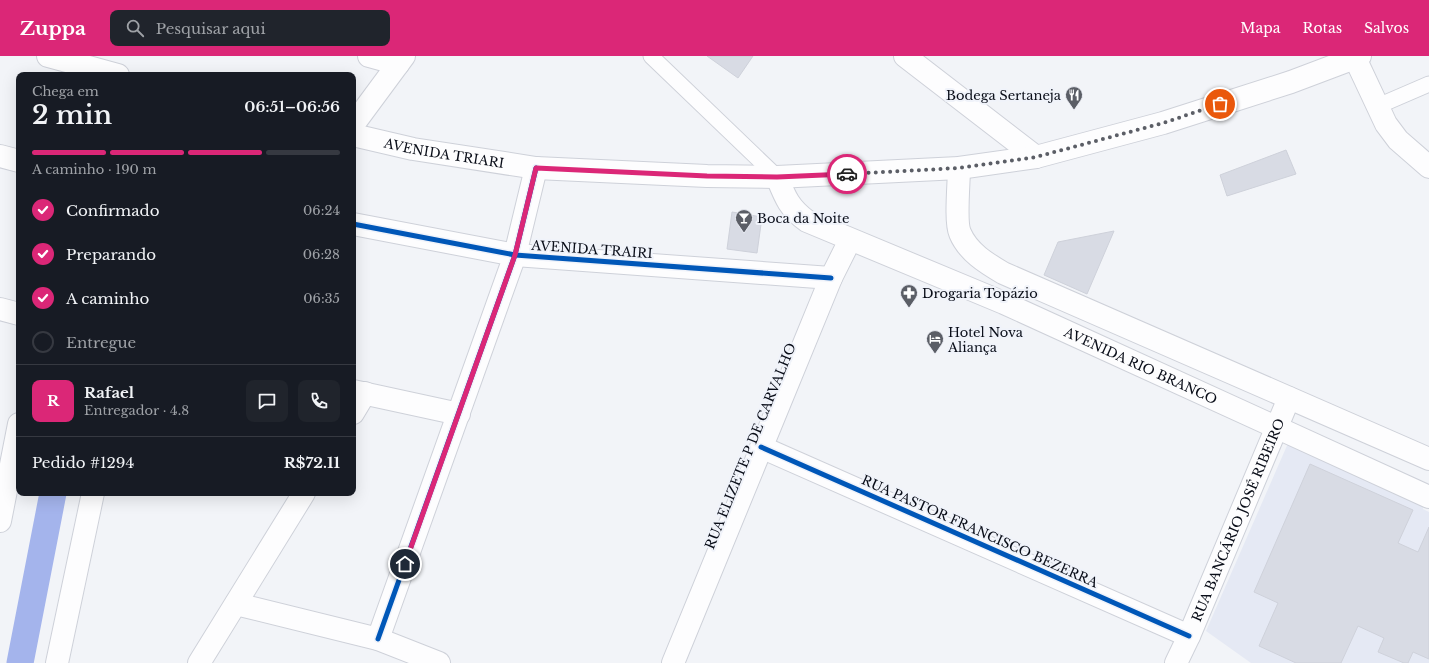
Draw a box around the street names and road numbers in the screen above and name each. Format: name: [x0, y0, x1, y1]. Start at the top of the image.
street label: AVENIDA TRIARI: [381, 134, 505, 172]
street label: AVENIDA TRAIRI: [530, 237, 653, 262]
street label: AVENIDA RIO BRANCO: [1061, 323, 1220, 408]
street label: RUA ELIZETE P DE CARVALHO: [701, 341, 800, 552]
street label: RUA BANCÁRIO JOSÉ RIBEIRO: [1188, 416, 1289, 624]
street label: RUA PASTOR FRANCISCO BEZERRA: [859, 471, 1101, 592]

